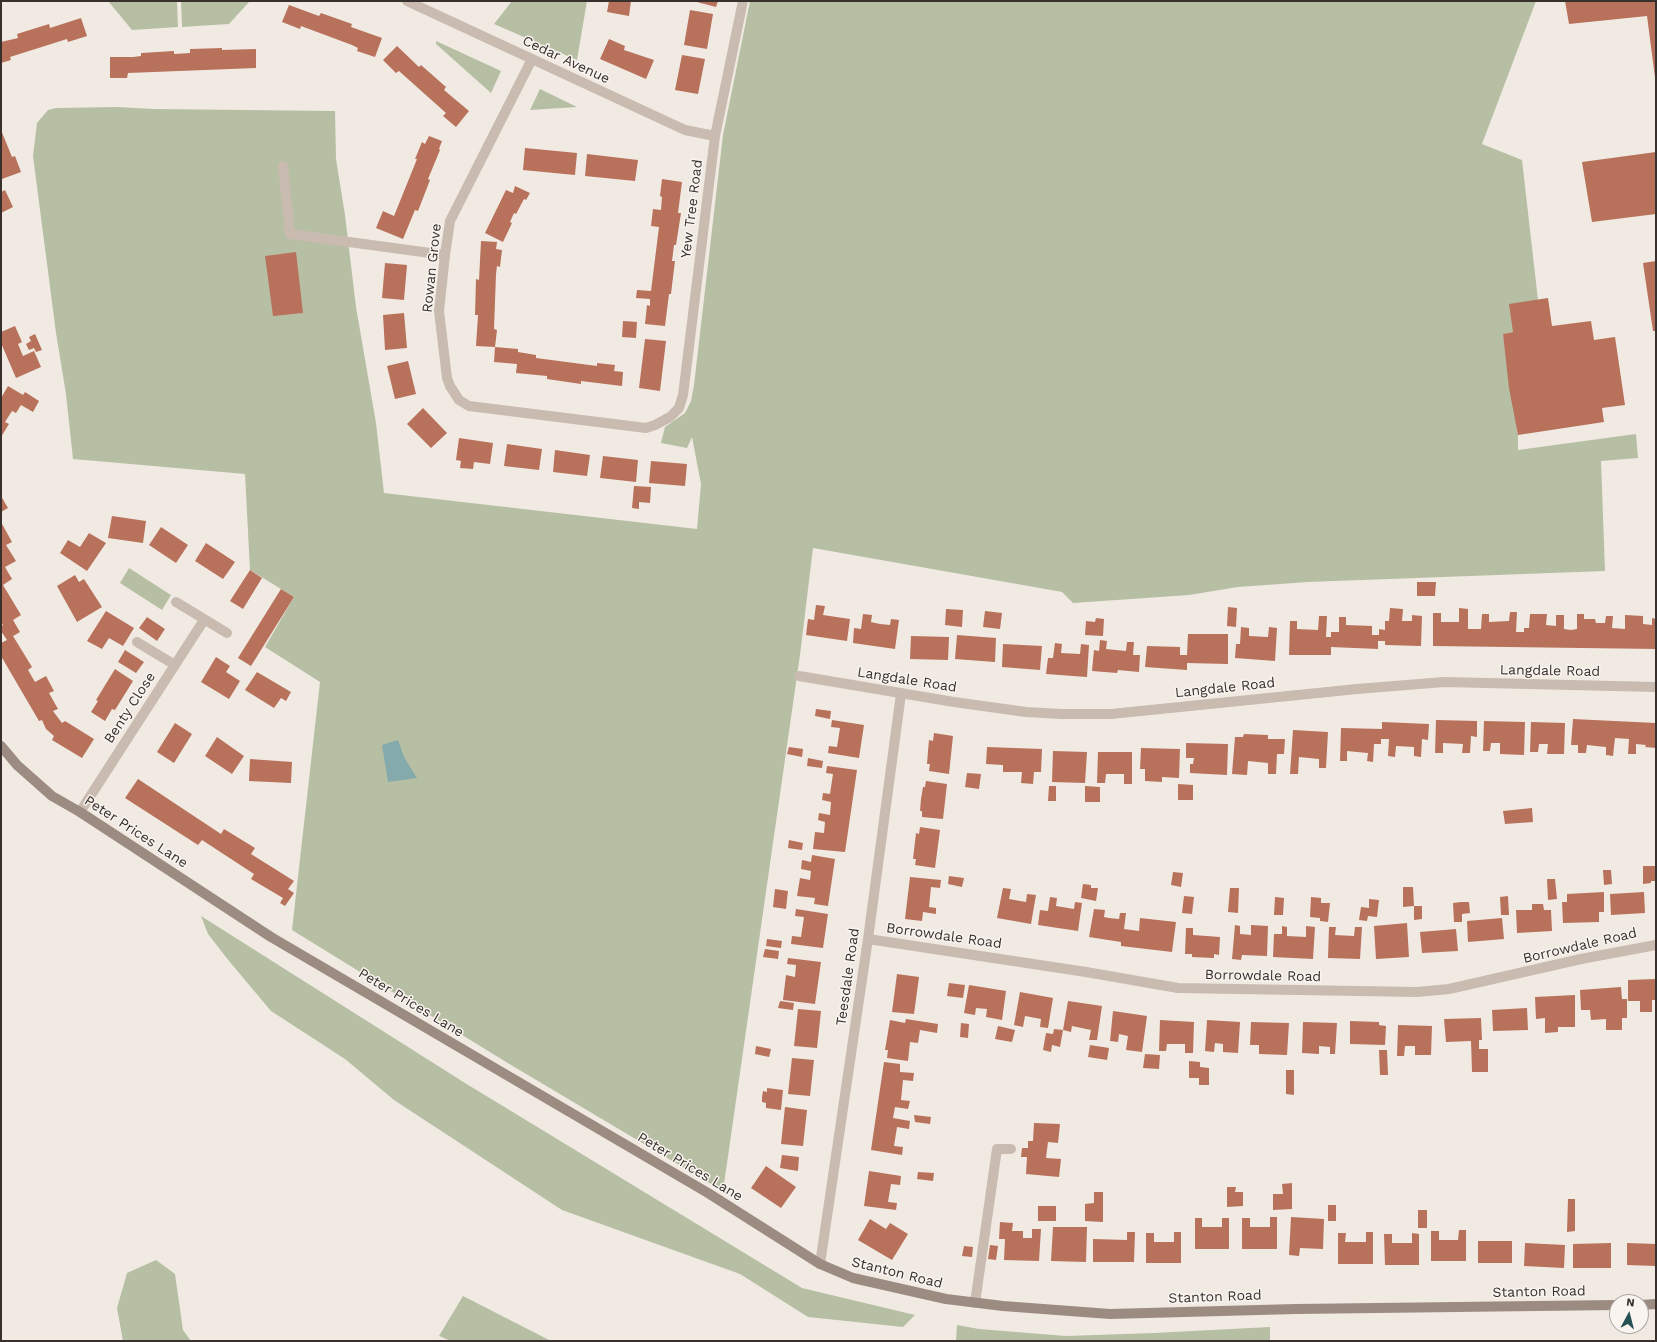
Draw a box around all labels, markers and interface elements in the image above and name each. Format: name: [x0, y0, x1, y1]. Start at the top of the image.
street label: Cedar Avenue: [520, 32, 612, 88]
street label: Yew Tree Road: [678, 159, 706, 259]
street label: Rowan Grove: [419, 223, 445, 313]
street label: Langdale Road: [1500, 662, 1600, 680]
street label: Langdale Road: [856, 664, 958, 696]
street label: Benty Close: [101, 669, 159, 747]
street label: Langdale Road: [1174, 674, 1276, 702]
street label: Peter Prices Lane: [81, 792, 191, 872]
street label: Borrowdale Road: [885, 920, 1003, 952]
street label: Borrowdale Road: [1521, 925, 1639, 967]
street label: Teesdale Road: [833, 927, 863, 1027]
street label: Peter Prices Lane: [355, 965, 467, 1041]
street label: Borrowdale Road: [1205, 967, 1321, 985]
street label: Peter Prices Lane: [634, 1129, 746, 1205]
street label: Stanton Road: [850, 1254, 944, 1292]
street label: Stanton Road: [1492, 1283, 1586, 1301]
street label: Stanton Road: [1168, 1287, 1262, 1307]
north arrow: [1609, 1294, 1649, 1334]
text: N: [1626, 1296, 1635, 1310]

